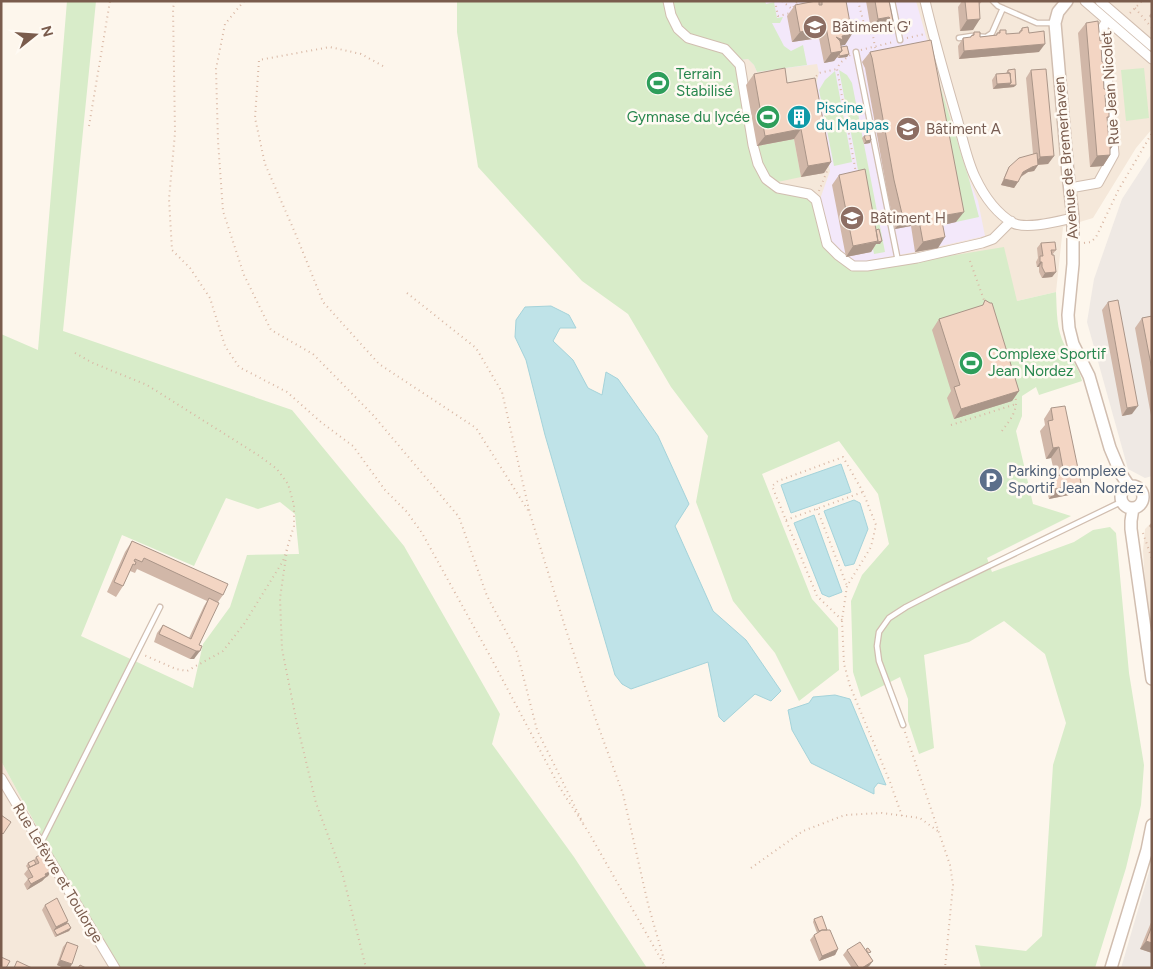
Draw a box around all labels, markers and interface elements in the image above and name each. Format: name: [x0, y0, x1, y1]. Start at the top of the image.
north arrow: [10, 10, 60, 60]
school or university icon: Bâtiment G': [802, 14, 828, 40]
place label: Bâtiment G': [832, 18, 911, 36]
text: N: [37, 24, 57, 39]
street label: Rue Jean Nicolet: [1097, 30, 1123, 146]
place label: Terrain Stabilisé: [676, 65, 733, 100]
sports icon: Terrain Stabilisé: [645, 70, 671, 96]
street label: Avenue de Bremerhaven: [1050, 76, 1082, 240]
place label: Piscine du Maupas: [816, 99, 889, 134]
sports icon: Gymnase du lycée: [755, 104, 781, 130]
building icon: Piscine du Maupas: [786, 104, 812, 130]
place label: Gymnase du lycée: [627, 108, 750, 126]
school or university icon: Bâtiment A: [895, 116, 921, 142]
place label: Bâtiment A: [926, 120, 1001, 138]
school or university icon: Bâtiment H: [839, 205, 865, 231]
place label: Bâtiment H: [870, 209, 946, 227]
place label: Complexe Sportif Jean Nordez: [988, 345, 1107, 380]
sports icon: Complexe Sportif Jean Nordez: [958, 350, 984, 376]
place label: Parking complexe Sportif Jean Nordez: [1008, 462, 1144, 497]
parking icon: Parking complexe Sportif Jean Nordez: [978, 467, 1004, 493]
street label: Rue Lefèvre et Toulorge: [9, 800, 107, 946]

